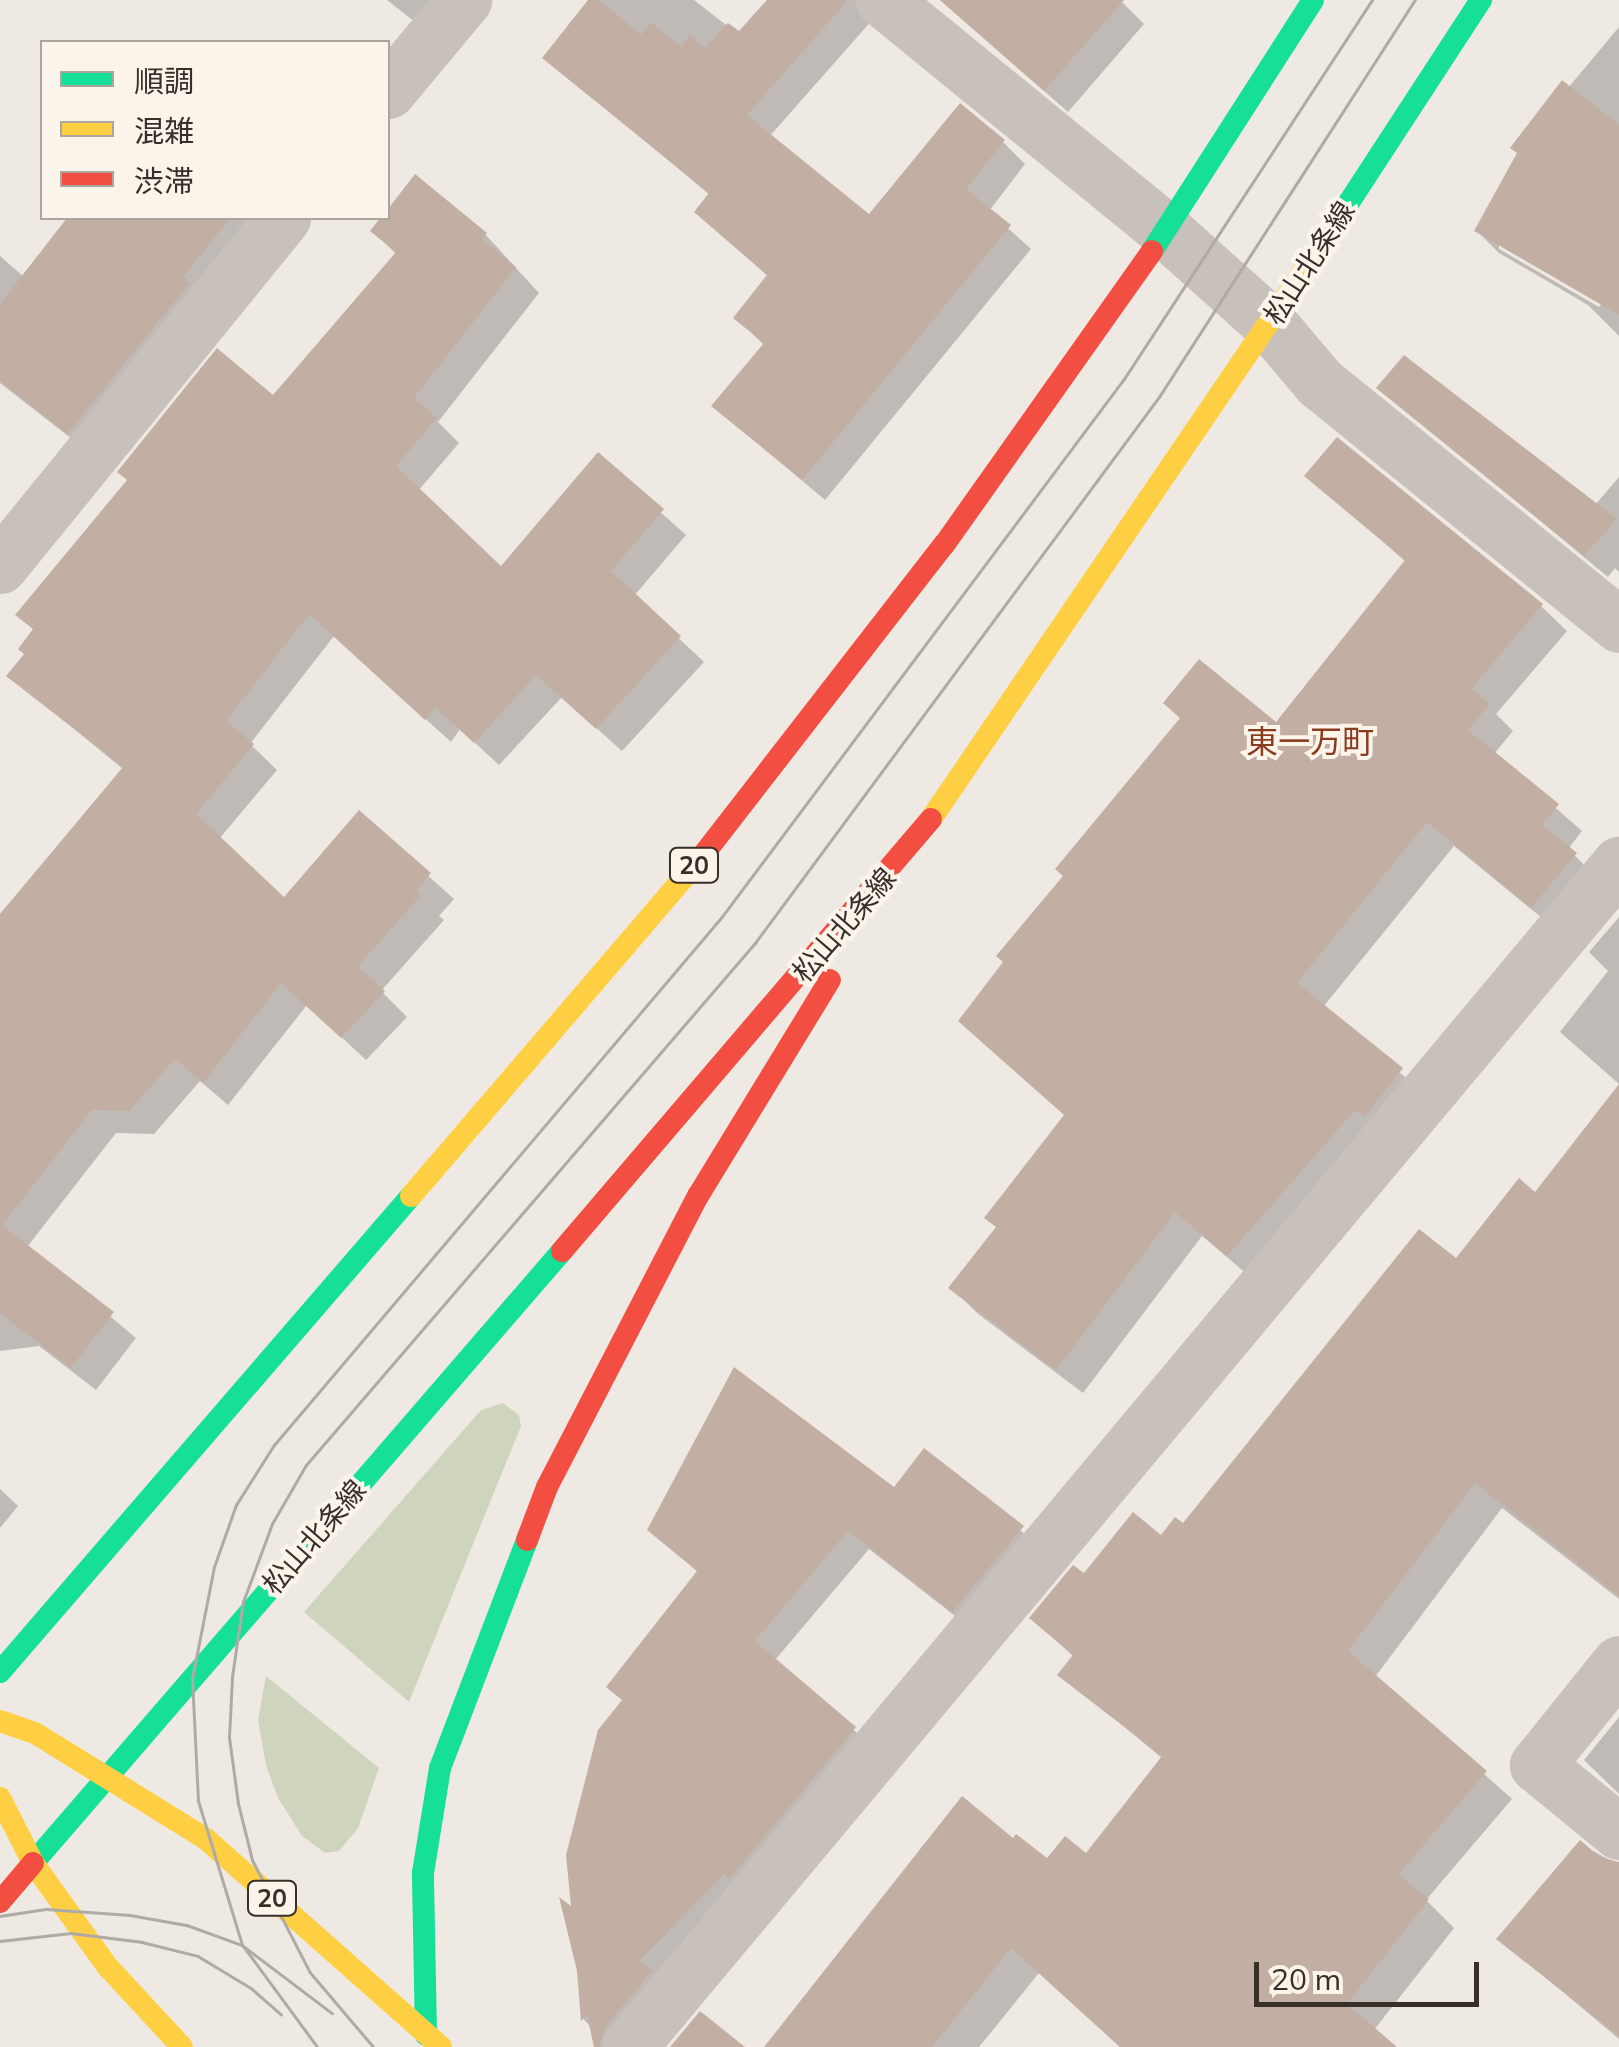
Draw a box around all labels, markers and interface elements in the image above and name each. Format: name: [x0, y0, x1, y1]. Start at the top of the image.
legend: [40, 40, 390, 220]
text: 順調: [134, 62, 194, 100]
text: 混雑: [134, 112, 194, 150]
text: 渋滞: [134, 162, 194, 200]
street label: 松山北条線: [1257, 195, 1361, 331]
district label: 東一万町: [1246, 722, 1374, 760]
road number: 20: [669, 845, 719, 885]
street label: 松山北条線: [785, 861, 903, 989]
street label: 松山北条線: [255, 1473, 373, 1601]
road number: 20: [247, 1878, 297, 1918]
scale bar: [1259, 1942, 1484, 2004]
text: 20 m: [1271, 1960, 1341, 1998]

